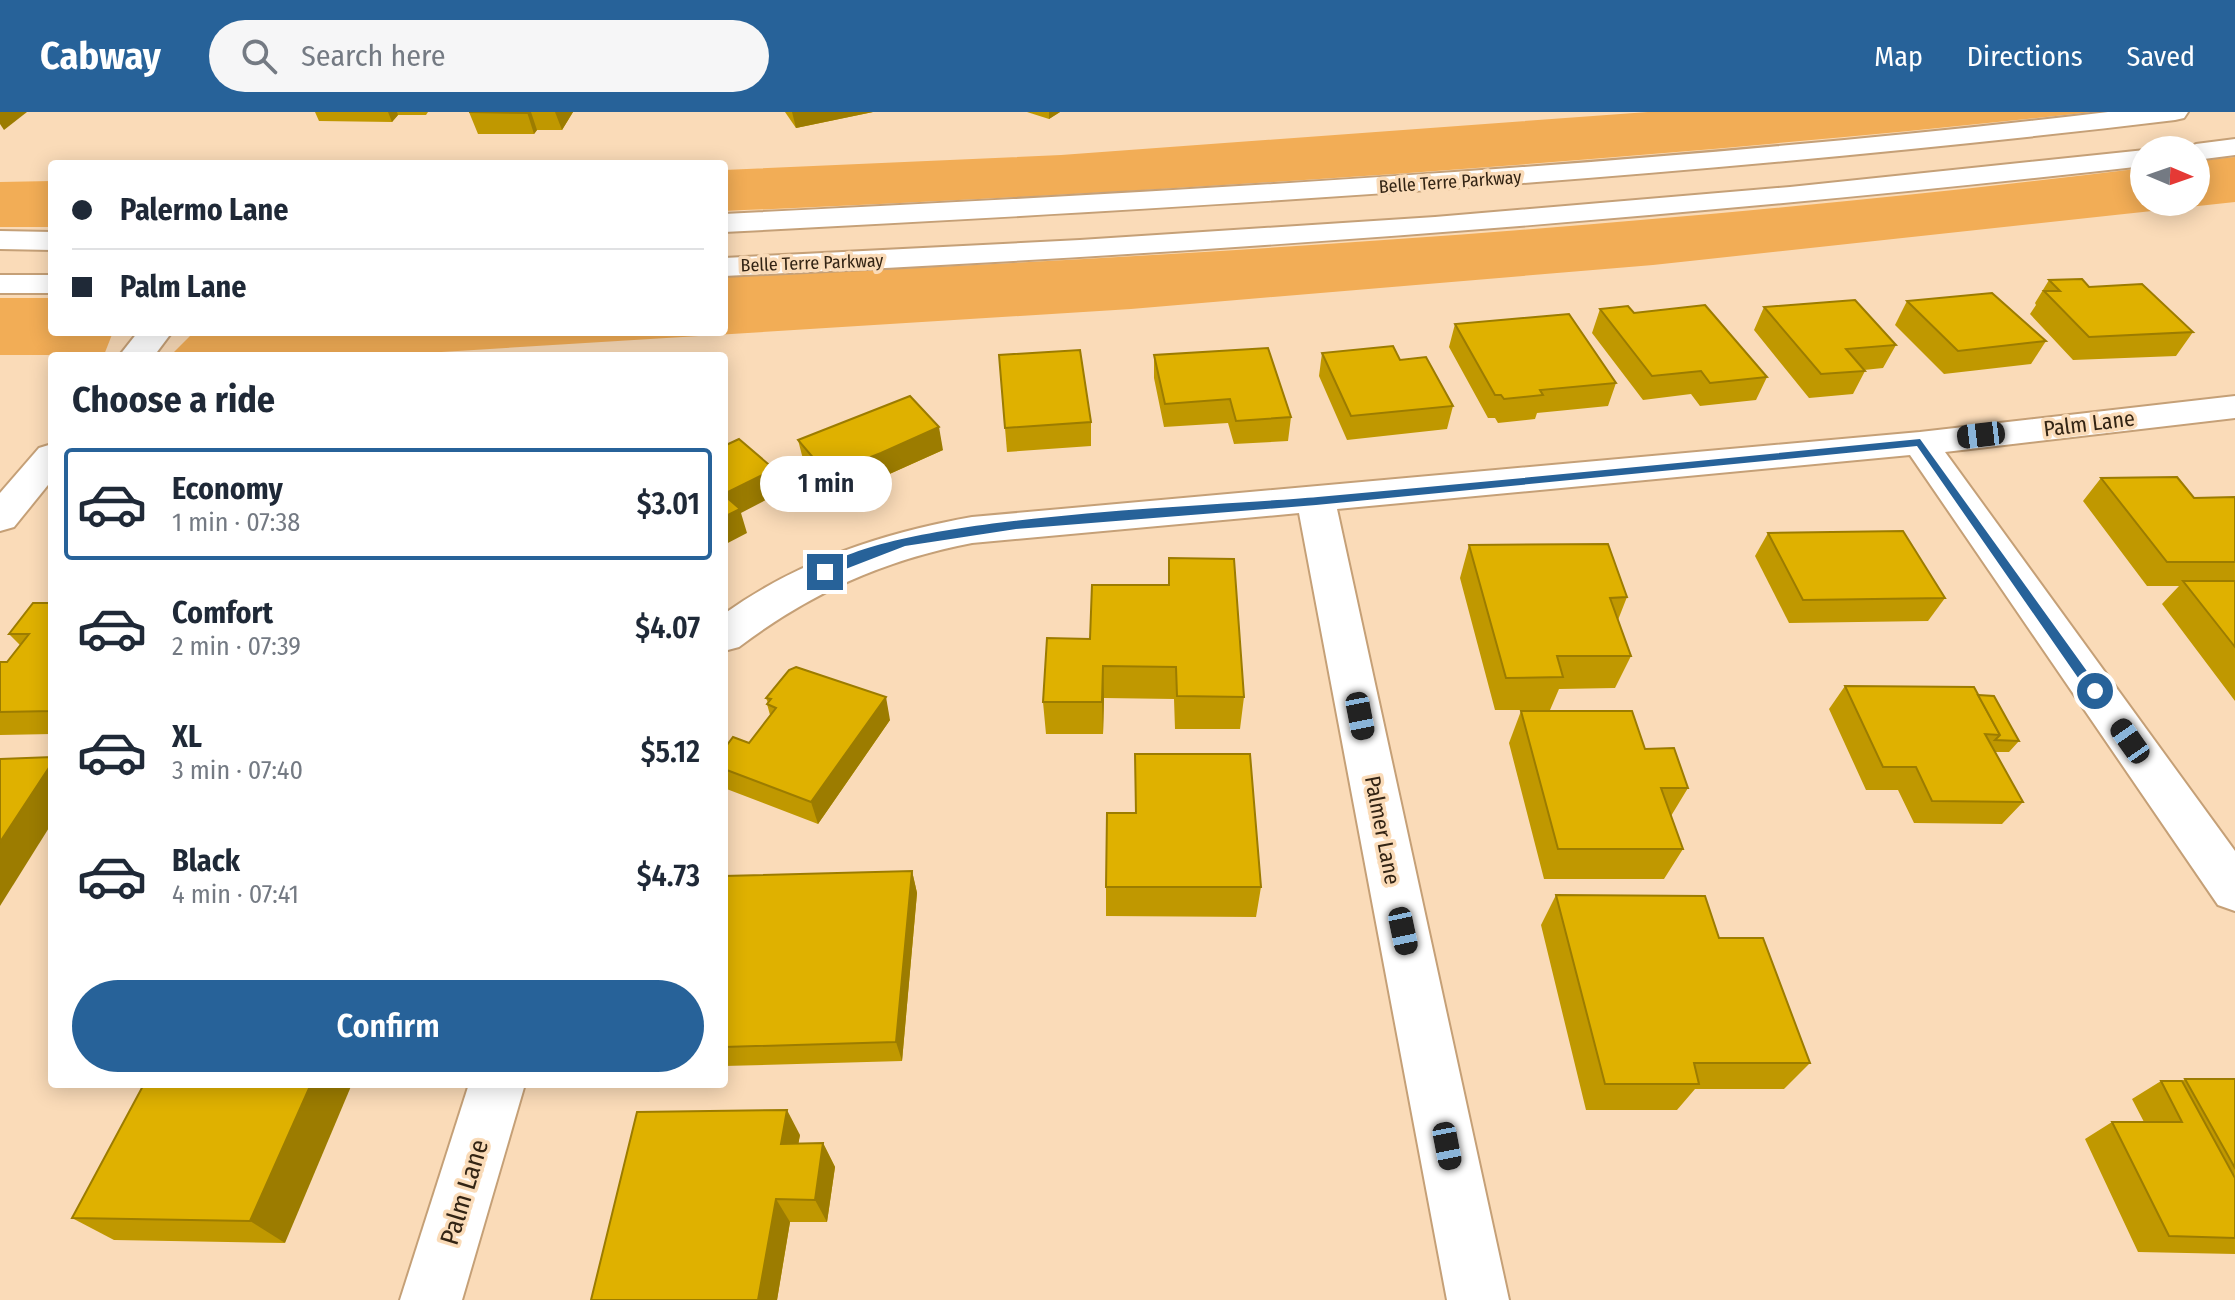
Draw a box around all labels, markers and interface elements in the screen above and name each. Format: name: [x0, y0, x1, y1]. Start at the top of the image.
search box: [209, 20, 769, 92]
text: Cabway: [40, 33, 161, 79]
icon: search: [237, 34, 281, 78]
text: Search here: [301, 38, 446, 74]
text: Map: [1874, 40, 1923, 73]
text: Directions: [1967, 40, 2083, 73]
text: Saved: [2127, 40, 2195, 73]
north arrow: [2130, 136, 2210, 216]
map controls: [2130, 136, 2210, 216]
street label: Belle Terre Parkway: [1378, 166, 1522, 198]
text: Palermo Lane: [120, 192, 289, 228]
street label: Belle Terre Parkway: [740, 250, 884, 276]
text: Palm Lane: [120, 269, 246, 305]
text: Choose a ride: [72, 378, 275, 422]
street label: Palm Lane: [2042, 405, 2136, 442]
car: [1956, 420, 2006, 450]
callout: 1 min: [759, 456, 891, 512]
icon: car: [76, 468, 148, 540]
text: 1 min: [798, 468, 854, 499]
text: Economy: [172, 471, 283, 507]
text: $3.01: [637, 486, 700, 522]
text: 1 min · 07:38: [172, 507, 300, 538]
route end: [807, 554, 843, 590]
icon: car: [76, 592, 148, 664]
text: Comfort: [172, 595, 273, 631]
text: $4.07: [635, 610, 700, 646]
text: 2 min · 07:39: [172, 631, 301, 662]
route start: [2077, 673, 2113, 709]
car: [1344, 690, 1376, 742]
car: [2106, 714, 2154, 768]
icon: car: [76, 716, 148, 788]
text: XL: [172, 719, 202, 755]
text: $5.12: [641, 734, 700, 770]
text: 3 min · 07:40: [172, 755, 303, 786]
street label: Palmer Lane: [1359, 773, 1406, 887]
icon: car: [76, 840, 148, 912]
text: Black: [172, 843, 240, 879]
text: $4.73: [637, 858, 700, 894]
text: 4 min · 07:41: [172, 879, 299, 910]
car: [1386, 905, 1420, 957]
button: Confirm: [72, 980, 704, 1072]
car: [1431, 1120, 1463, 1172]
street label: Palm Lane: [434, 1136, 495, 1248]

